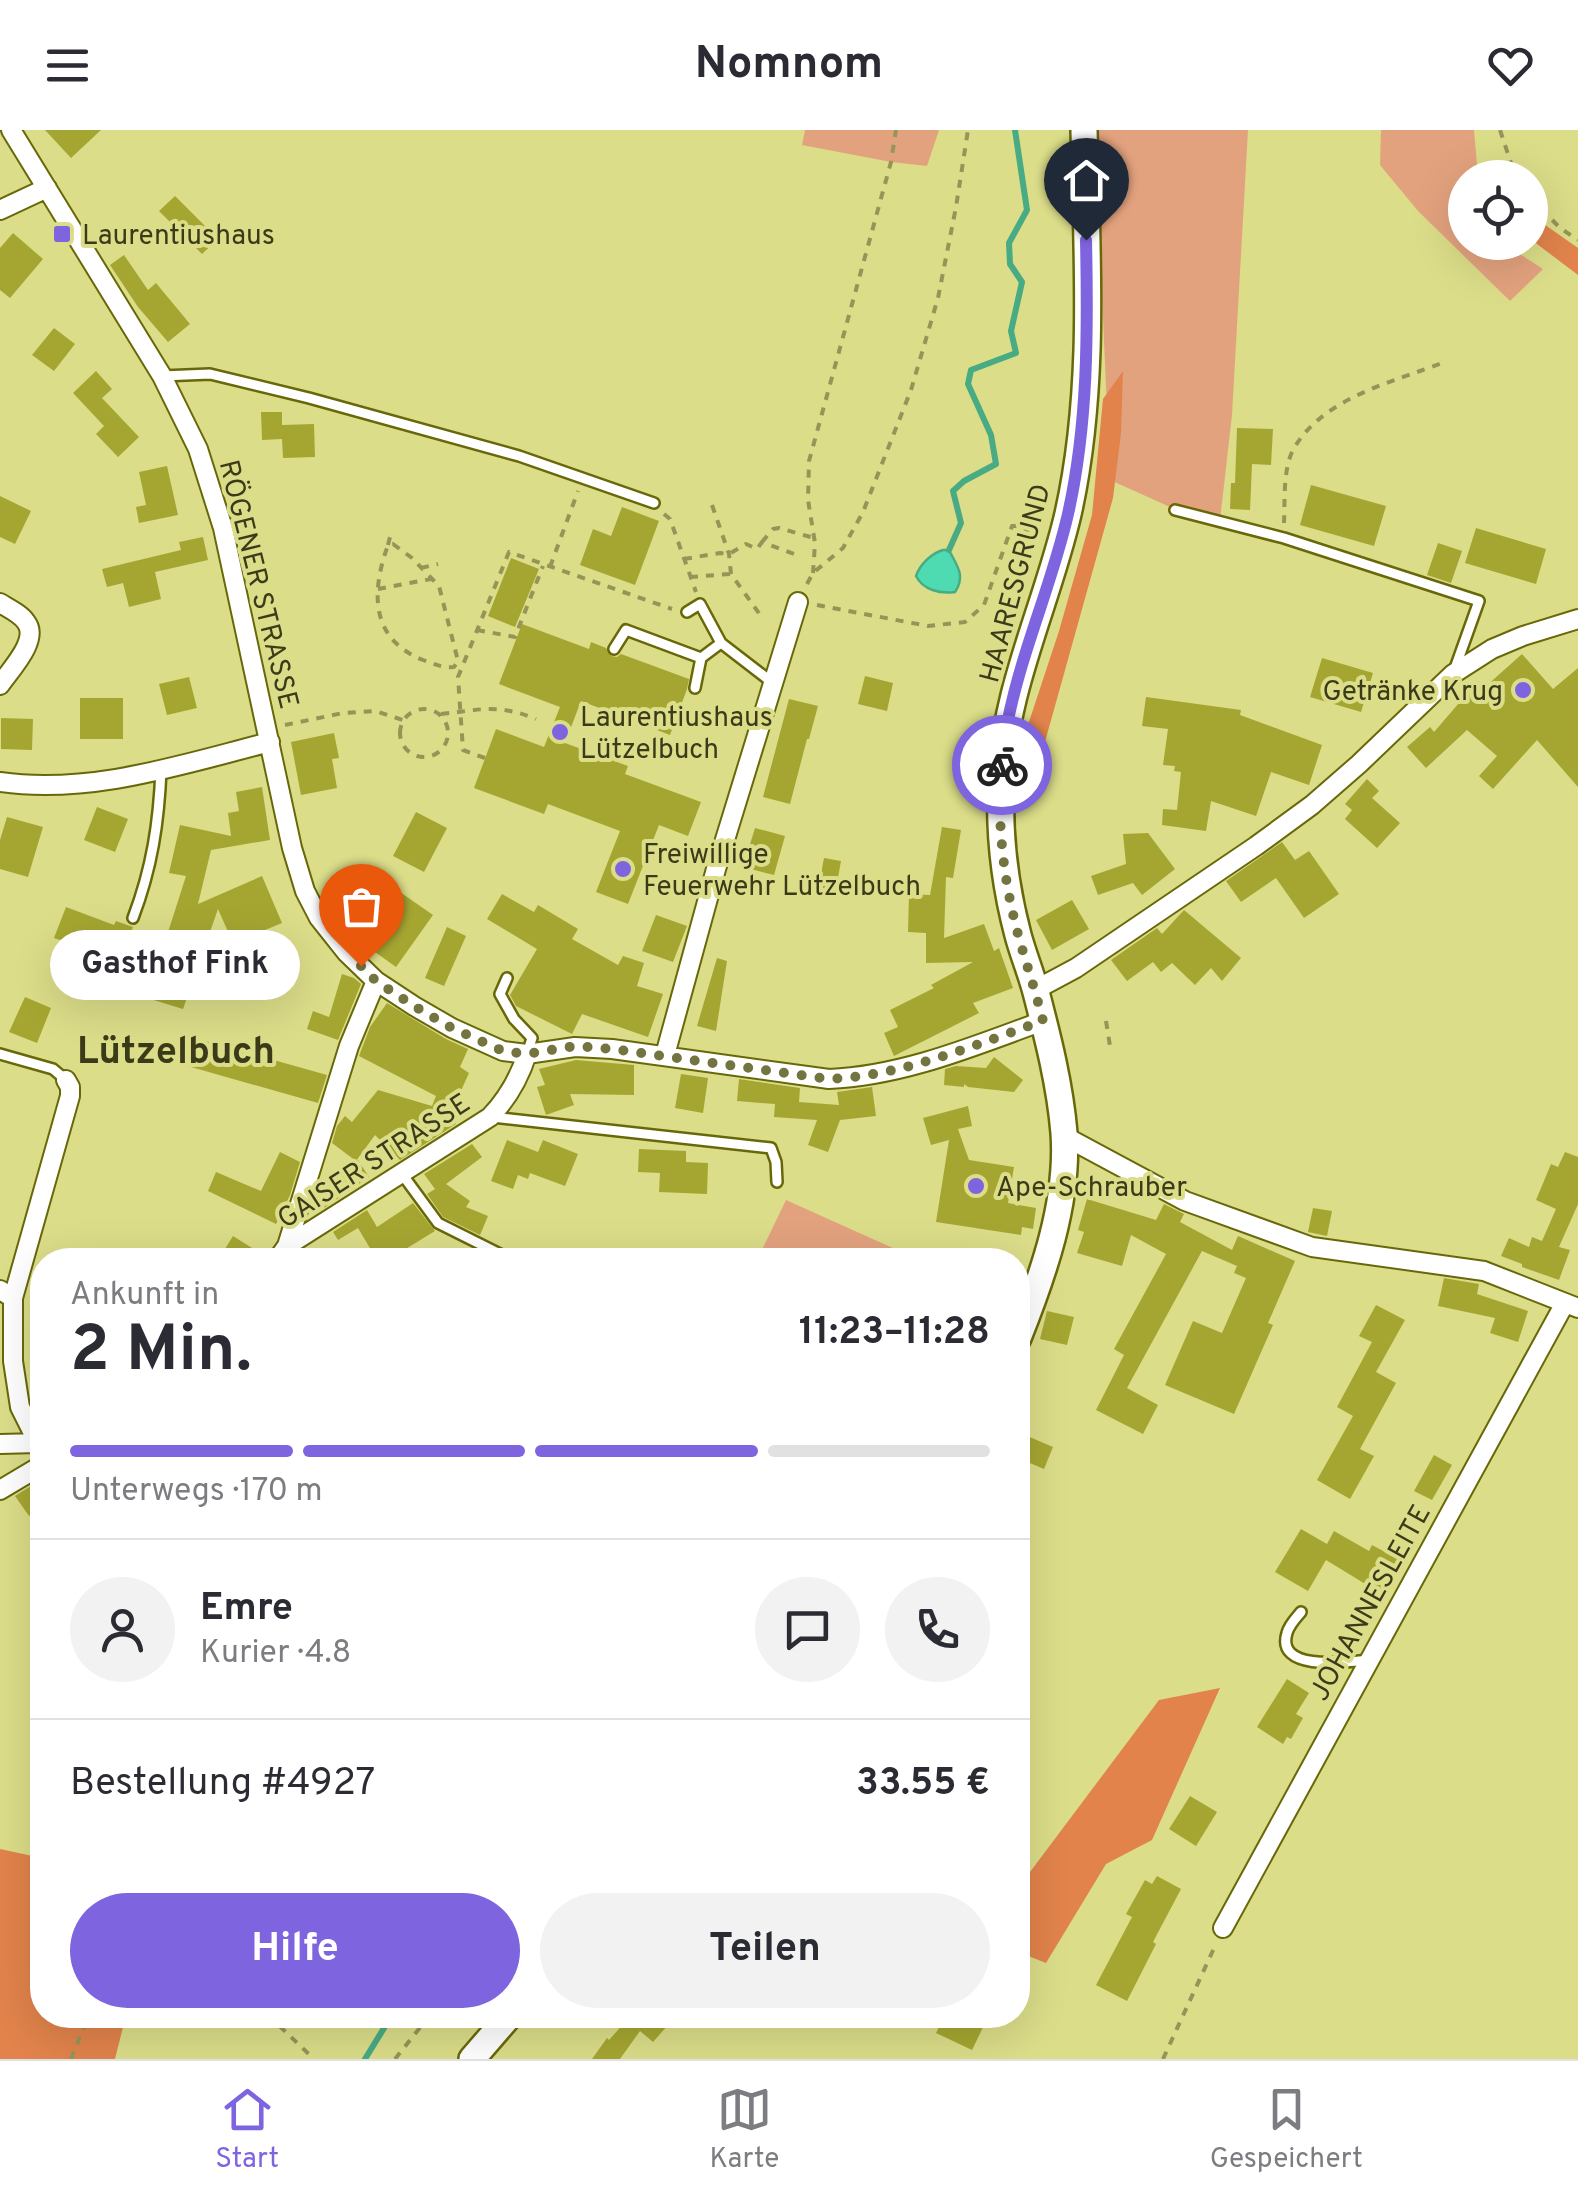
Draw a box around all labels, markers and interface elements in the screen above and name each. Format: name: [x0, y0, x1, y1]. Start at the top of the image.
text: Nomnom: [695, 37, 883, 94]
icon: menu: [40, 38, 95, 93]
icon: heart: [1483, 38, 1538, 93]
pin: [1044, 138, 1129, 241]
icon: home: [1059, 153, 1114, 208]
map controls: [1448, 160, 1548, 260]
button: locate: [1448, 160, 1548, 260]
place label: Laurentiushaus: [82, 219, 275, 255]
marker: Laurentiushaus: [51, 223, 73, 245]
street label: RÖGENER STRASSE: [209, 456, 307, 713]
street label: HAARESGRUND: [973, 480, 1061, 687]
place label: Getränke Krug: [1323, 675, 1503, 711]
marker: Getränke Krug: [1512, 679, 1534, 701]
place label: Laurentiushaus Lützelbuch: [580, 701, 773, 769]
courier: [952, 715, 1052, 815]
marker: Laurentiushaus Lützelbuch: [549, 721, 571, 743]
icon: bike: [975, 738, 1030, 793]
place label: Freiwillige Feuerwehr Lützelbuch: [643, 838, 921, 906]
marker: Freiwillige Feuerwehr Lützelbuch: [612, 858, 634, 880]
pin: [319, 864, 404, 967]
icon: bag: [334, 879, 389, 934]
callout: Gasthof Fink: [51, 931, 301, 1001]
text: Gasthof Fink: [81, 945, 269, 985]
district label: Lützelbuch: [77, 1029, 275, 1078]
street label: GAISER STRASSE: [271, 1087, 478, 1238]
place label: Ape-Schrauber: [996, 1171, 1187, 1207]
marker: Ape-Schrauber: [965, 1175, 987, 1197]
text: Ankunft in: [70, 1276, 219, 1316]
text: 11:23–11:28: [799, 1309, 990, 1358]
text: 2 Min.: [70, 1312, 252, 1394]
text: Unterwegs · 170 m: [70, 1472, 323, 1512]
street label: JOHANNESLEITE: [1303, 1499, 1440, 1708]
button: person: [70, 1577, 175, 1682]
button: chat: [755, 1577, 860, 1682]
button: phone: [885, 1577, 990, 1682]
text: Emre: [200, 1585, 293, 1634]
text: Kurier · 4.8: [200, 1634, 351, 1674]
text: Bestellung #4927: [70, 1760, 375, 1809]
text: 33.55 €: [856, 1760, 990, 1809]
button: Hilfe: [70, 1893, 520, 2008]
button: Teilen: [540, 1893, 990, 2008]
tab: Start: [215, 2082, 279, 2178]
tab: Karte: [709, 2082, 779, 2178]
tab: Gespeichert: [1210, 2082, 1363, 2178]

